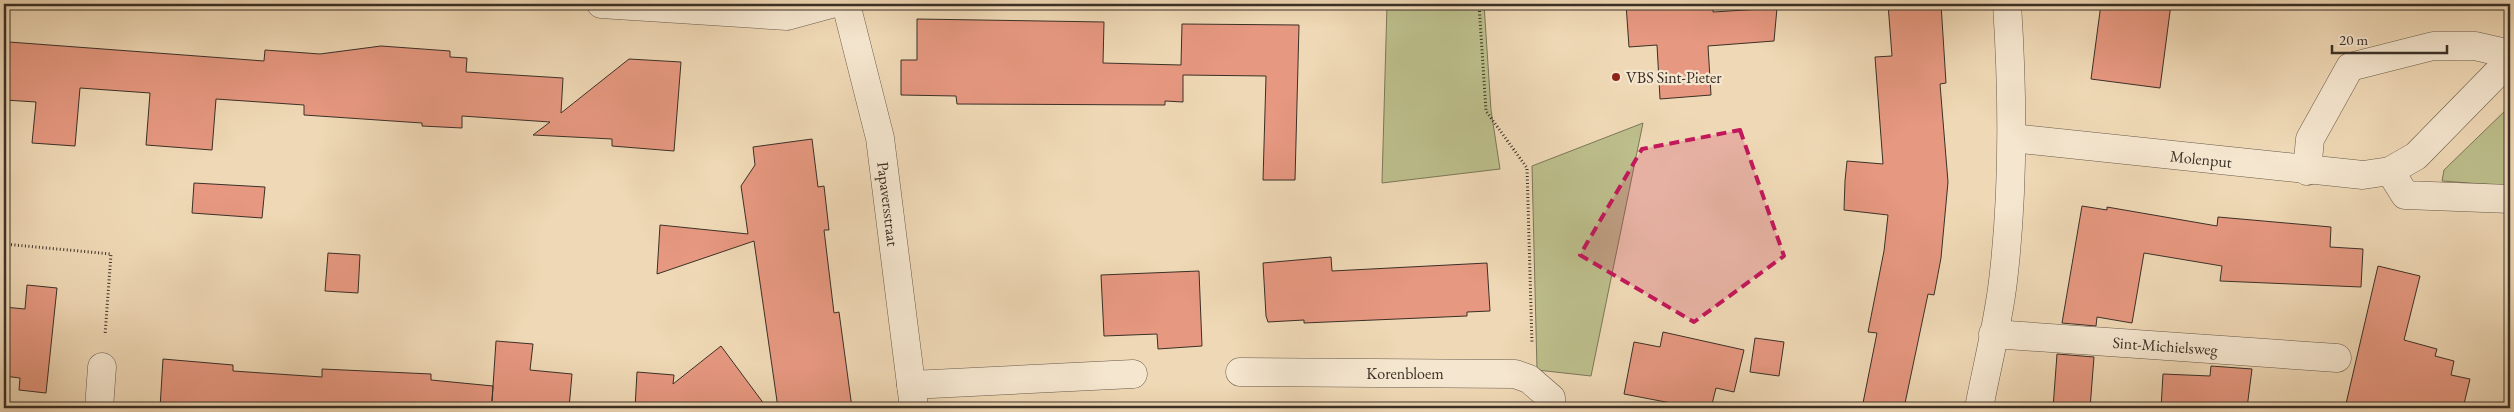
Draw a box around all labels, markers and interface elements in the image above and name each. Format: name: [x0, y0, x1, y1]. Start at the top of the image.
scale bar: [2332, 22, 2446, 54]
text: 20 m: [2339, 30, 2368, 49]
place label: VBS Sint-Pieter: [1626, 67, 1722, 88]
marker: VBS Sint-Pieter: [1610, 71, 1622, 83]
street label: Molenput: [2169, 145, 2233, 173]
street label: Papaversstraat: [872, 160, 904, 248]
street label: Sint-Michielsweg: [2112, 332, 2219, 360]
street label: Korenbloem: [1366, 363, 1444, 384]

